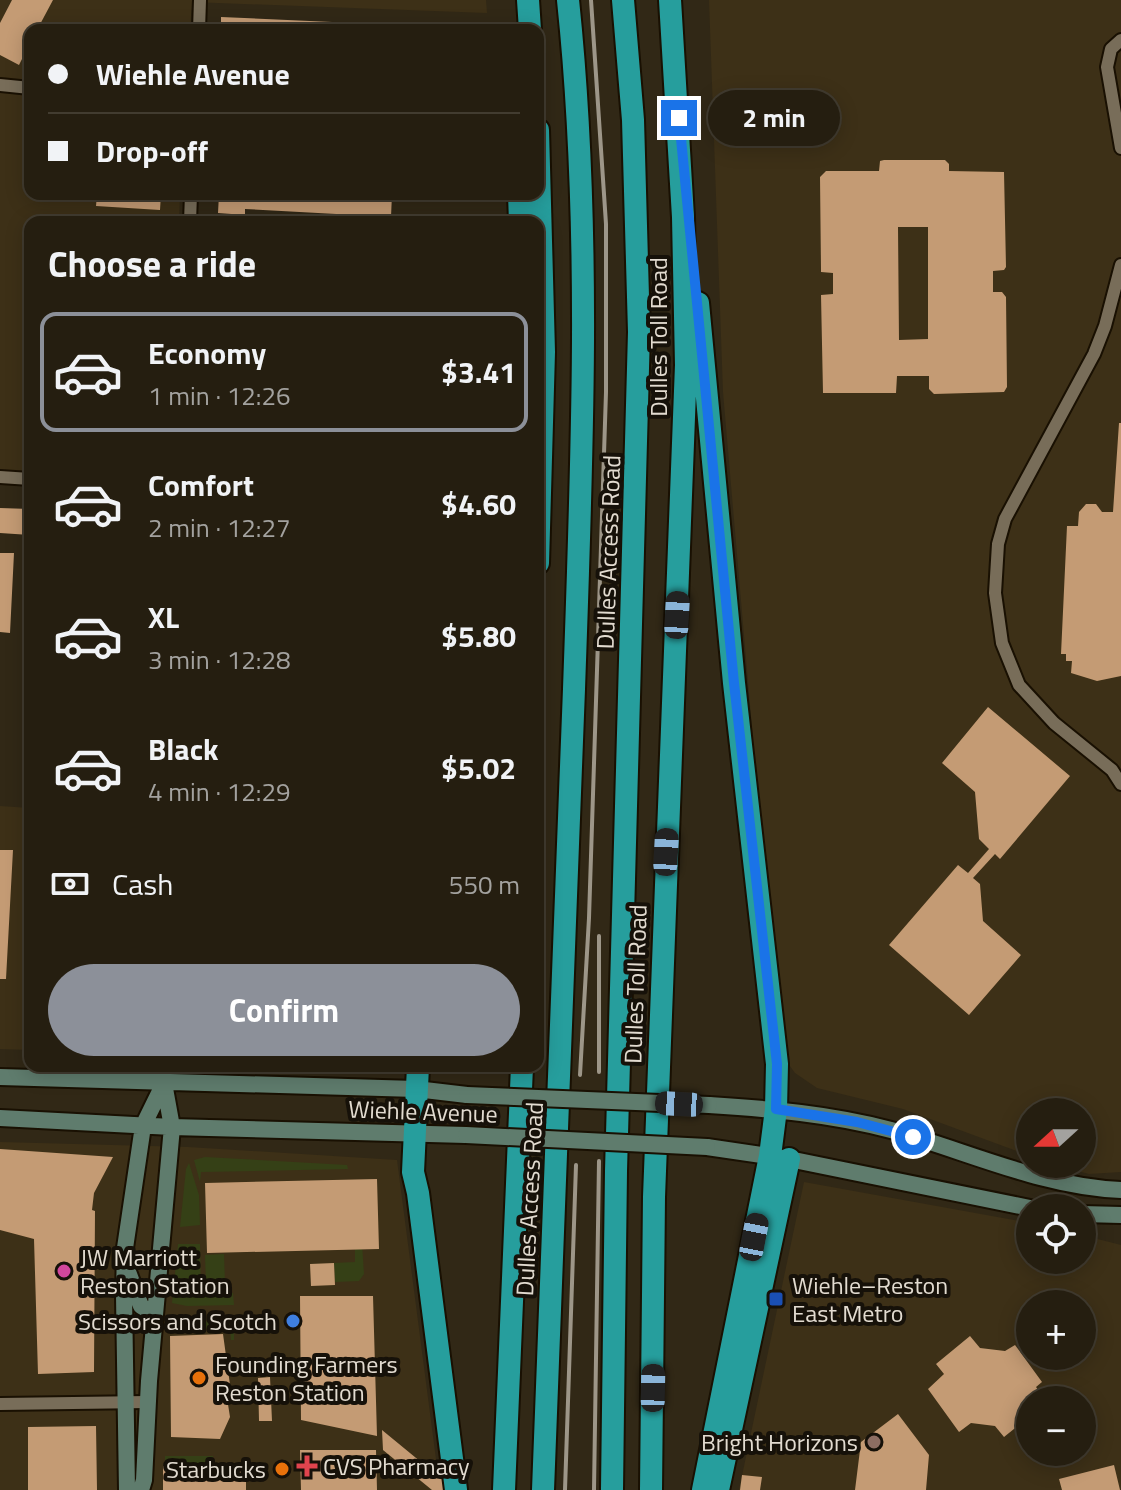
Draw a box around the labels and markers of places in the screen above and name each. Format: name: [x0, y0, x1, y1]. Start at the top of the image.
place label: JW Marriott Reston Station: [80, 1239, 230, 1303]
marker: JW Marriott Reston Station: [55, 1262, 73, 1280]
place label: Wiehle–Reston East Metro: [792, 1267, 948, 1331]
marker: Wiehle–Reston East Metro: [767, 1290, 785, 1308]
place label: Scissors and Scotch: [78, 1303, 277, 1339]
marker: Scissors and Scotch: [284, 1312, 302, 1330]
place label: Founding Farmers Reston Station: [215, 1346, 398, 1410]
marker: Founding Farmers Reston Station: [190, 1369, 208, 1387]
place label: Bright Horizons: [701, 1424, 858, 1460]
marker: Bright Horizons: [865, 1433, 883, 1451]
place label: CVS Pharmacy: [323, 1448, 470, 1484]
place label: Starbucks: [166, 1451, 266, 1487]
marker: CVS Pharmacy: [298, 1457, 316, 1475]
marker: Starbucks: [273, 1460, 291, 1478]

